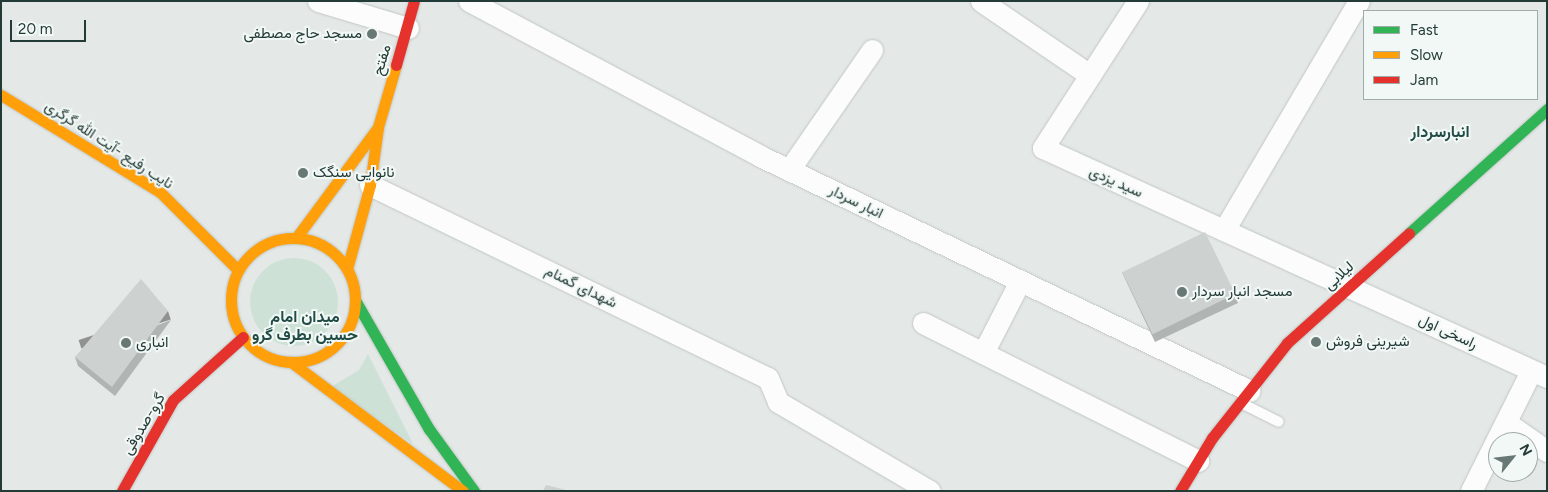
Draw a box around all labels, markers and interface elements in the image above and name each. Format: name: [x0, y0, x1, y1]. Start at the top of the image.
scale bar: [12, 10, 89, 42]
legend: [1363, 10, 1538, 100]
text: 20 m: [18, 20, 52, 38]
text: Fast: [1410, 21, 1438, 39]
place label: مسجد حاج مصطفی: [244, 25, 362, 43]
marker: مسجد حاج مصطفی: [366, 28, 378, 40]
street label: مفتح: [369, 42, 395, 78]
text: Slow: [1410, 46, 1443, 64]
text: Jam: [1410, 71, 1438, 89]
street label: نایب رفیع -آیت الله گرگری: [42, 97, 176, 193]
district label: انبارسردار: [1410, 122, 1470, 142]
street label: سید یزدی: [1087, 162, 1145, 202]
place label: نانوایی سنگک: [313, 164, 394, 182]
marker: نانوایی سنگک: [297, 167, 309, 179]
street label: انبار سردار: [826, 181, 886, 223]
street label: لیلابی: [1320, 258, 1358, 294]
street label: شهدای گمنام: [542, 262, 620, 312]
place label: مسجد انبار سردار: [1192, 283, 1293, 301]
marker: مسجد انبار سردار: [1176, 286, 1188, 298]
district label: میدان امام حسین بطرف گرو: [252, 307, 358, 345]
street label: راسخی اول: [1416, 311, 1480, 353]
place label: شیرینی فروش: [1326, 333, 1410, 351]
place label: انباری: [136, 334, 169, 352]
marker: شیرینی فروش: [1310, 336, 1322, 348]
marker: انباری: [120, 337, 132, 349]
street label: گرو-صدوقی: [119, 390, 169, 458]
north arrow: [1488, 432, 1538, 482]
text: N: [1516, 441, 1536, 459]

